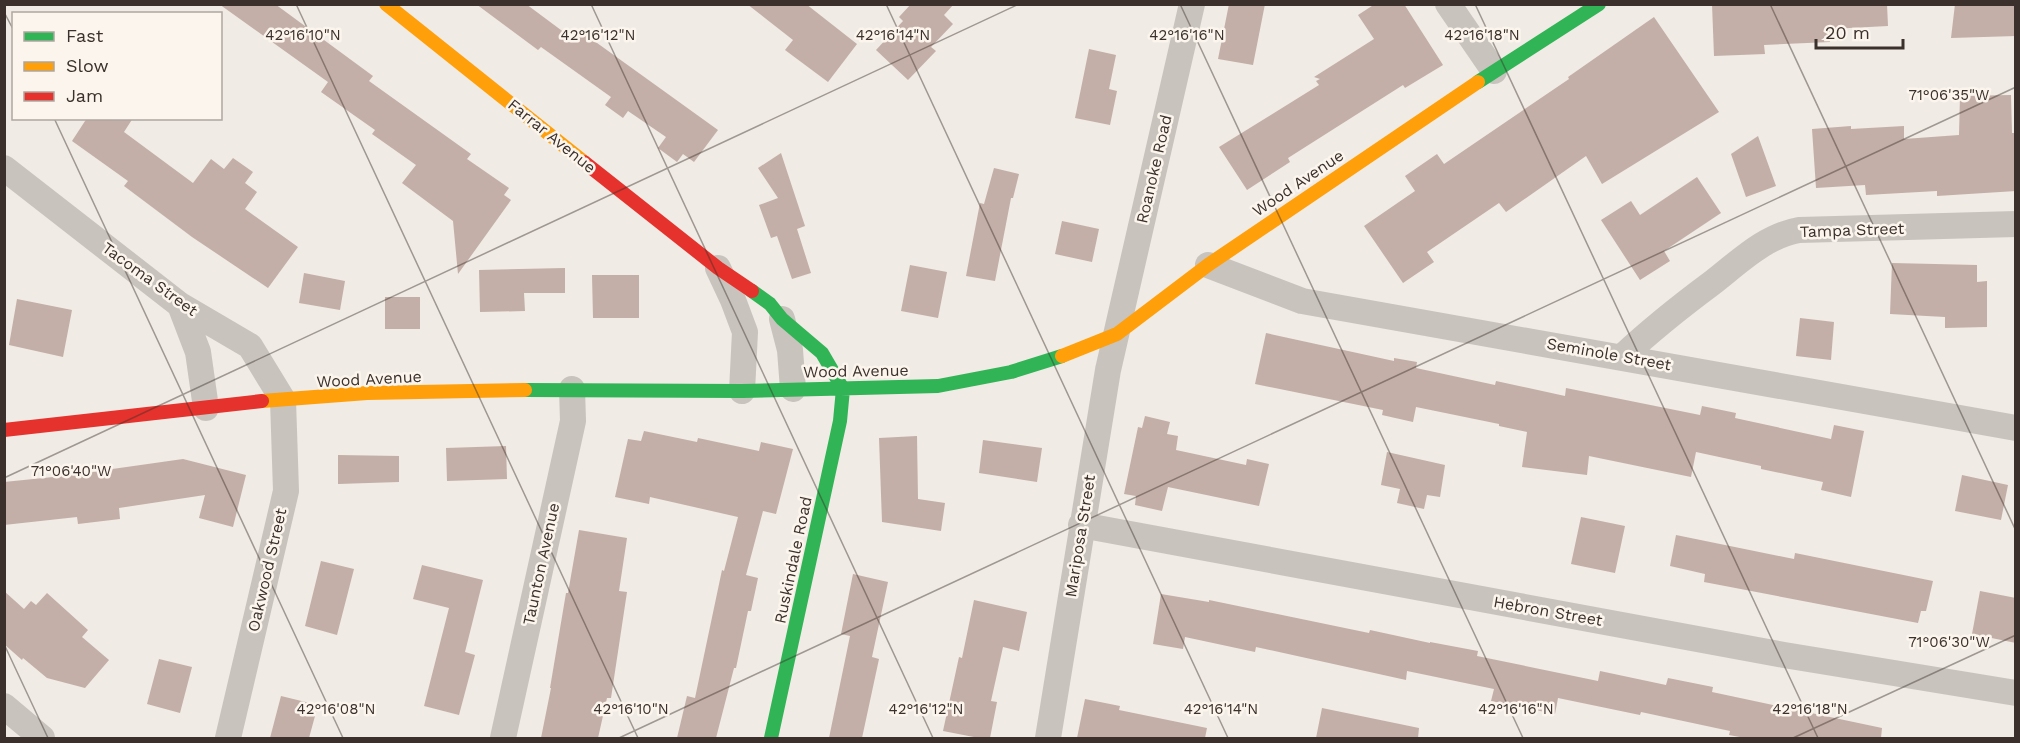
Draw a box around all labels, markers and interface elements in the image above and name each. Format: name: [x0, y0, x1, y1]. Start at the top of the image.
legend: [12, 12, 222, 120]
scale bar: [1816, 12, 1903, 50]
text: 20 m: [1825, 22, 1870, 43]
text: Fast: [66, 25, 104, 46]
text: 42°16'10"N: [265, 26, 341, 44]
text: 42°16'12"N: [561, 26, 635, 44]
text: 42°16'14"N: [856, 26, 930, 44]
text: 42°16'16"N: [1149, 26, 1225, 44]
text: 42°16'18"N: [1444, 26, 1520, 44]
text: Slow: [66, 55, 109, 76]
text: Jam: [66, 85, 103, 106]
text: 71°06'35"W: [1908, 86, 1990, 104]
street label: Farrar Avenue: [504, 95, 600, 177]
street label: Roanoke Road: [1132, 113, 1176, 225]
street label: Wood Avenue: [1249, 146, 1347, 220]
street label: Tampa Street: [1799, 219, 1905, 241]
street label: Tacoma Street: [99, 238, 202, 320]
street label: Seminole Street: [1545, 334, 1673, 374]
street label: Wood Avenue: [803, 361, 909, 381]
street label: Wood Avenue: [316, 367, 422, 391]
text: 71°06'40"W: [31, 462, 111, 480]
street label: Mariposa Street: [1061, 473, 1099, 599]
street label: Ruskindale Road: [770, 495, 816, 625]
street label: Taunton Avenue: [519, 501, 563, 627]
street label: Oakwood Street: [244, 506, 291, 634]
street label: Hebron Street: [1492, 592, 1604, 630]
text: 71°06'30"W: [1908, 633, 1990, 651]
text: 42°16'08"N: [297, 700, 375, 718]
text: 42°16'10"N: [593, 700, 669, 718]
text: 42°16'12"N: [889, 700, 963, 718]
text: 42°16'14"N: [1184, 700, 1258, 718]
text: 42°16'16"N: [1478, 700, 1554, 718]
text: 42°16'18"N: [1772, 700, 1848, 718]

